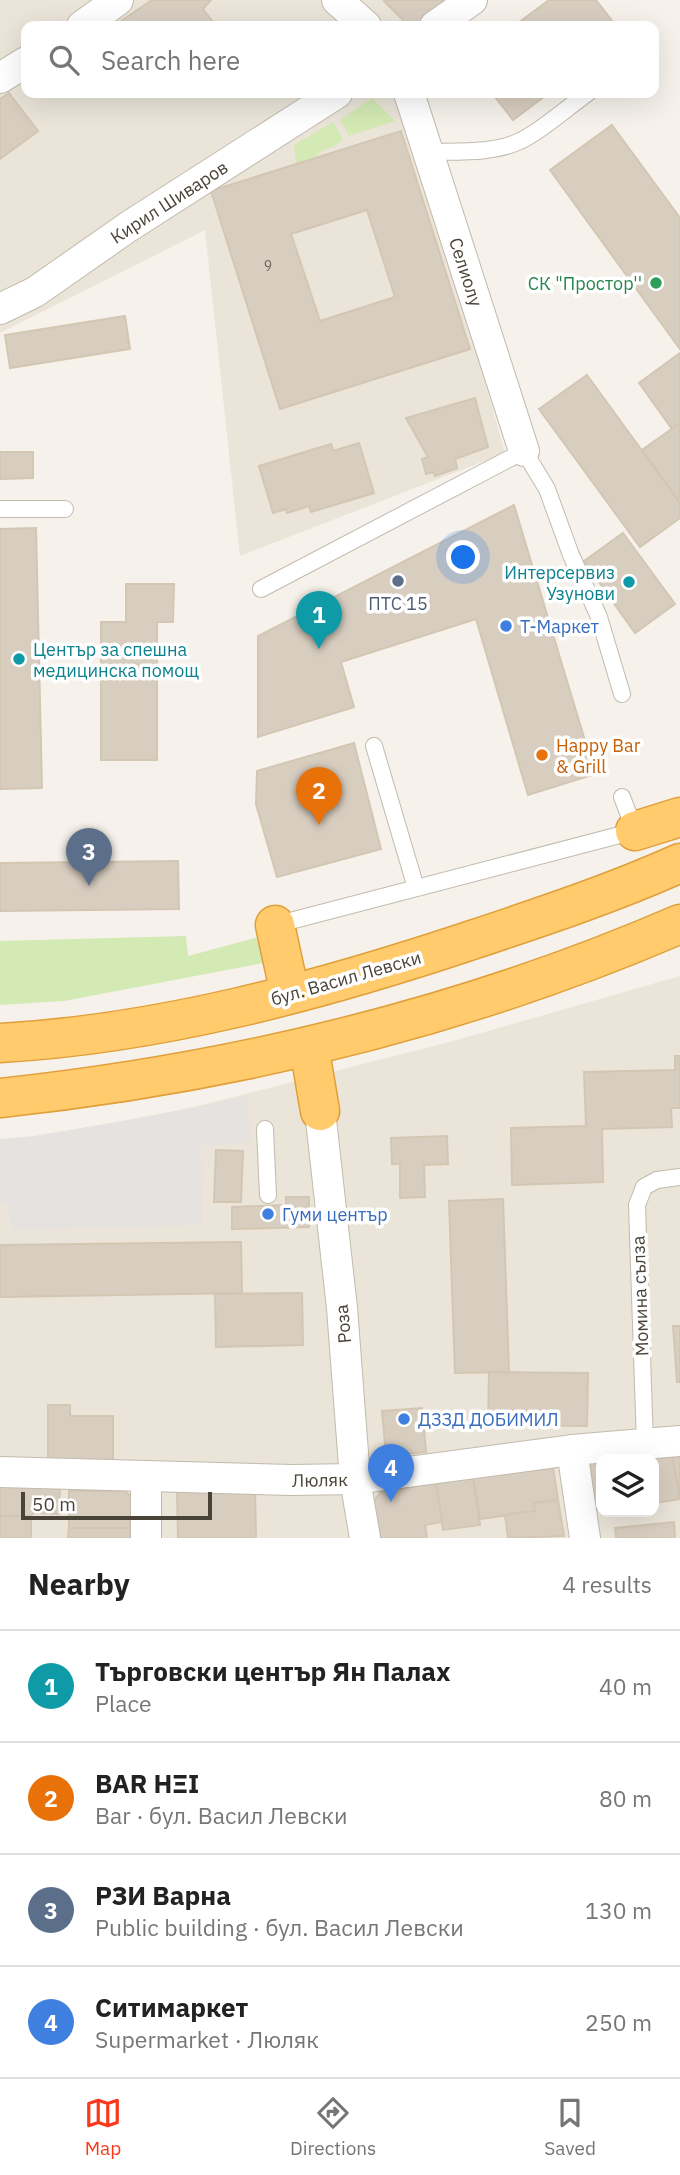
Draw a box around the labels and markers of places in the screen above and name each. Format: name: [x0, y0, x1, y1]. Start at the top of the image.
place label: СК "Простор'': [528, 272, 642, 295]
marker: СК "Простор'': [648, 275, 664, 291]
place label: Интерсервиз Узунови: [504, 561, 615, 605]
marker: ПТС 15: [390, 573, 406, 589]
marker: Интерсервиз Узунови: [621, 574, 637, 590]
pin: 1: [296, 591, 342, 649]
place label: ПТС 15: [368, 592, 428, 615]
place label: Т-Маркет: [520, 615, 600, 638]
marker: Т-Маркет: [498, 618, 514, 634]
place label: Център за спешна медицинска помощ: [33, 638, 199, 682]
marker: Център за спешна медицинска помощ: [11, 651, 27, 667]
place label: Happy Bar & Grill: [556, 734, 641, 778]
marker: Happy Bar & Grill: [534, 747, 550, 763]
pin: 2: [296, 767, 342, 825]
pin: 3: [66, 828, 112, 886]
place label: Гуми център: [282, 1203, 388, 1226]
marker: Гуми център: [260, 1206, 276, 1222]
place label: ДЗЗД ДОБИМИЛ: [418, 1408, 559, 1431]
marker: ДЗЗД ДОБИМИЛ: [396, 1411, 412, 1427]
pin: 4: [368, 1444, 414, 1502]

